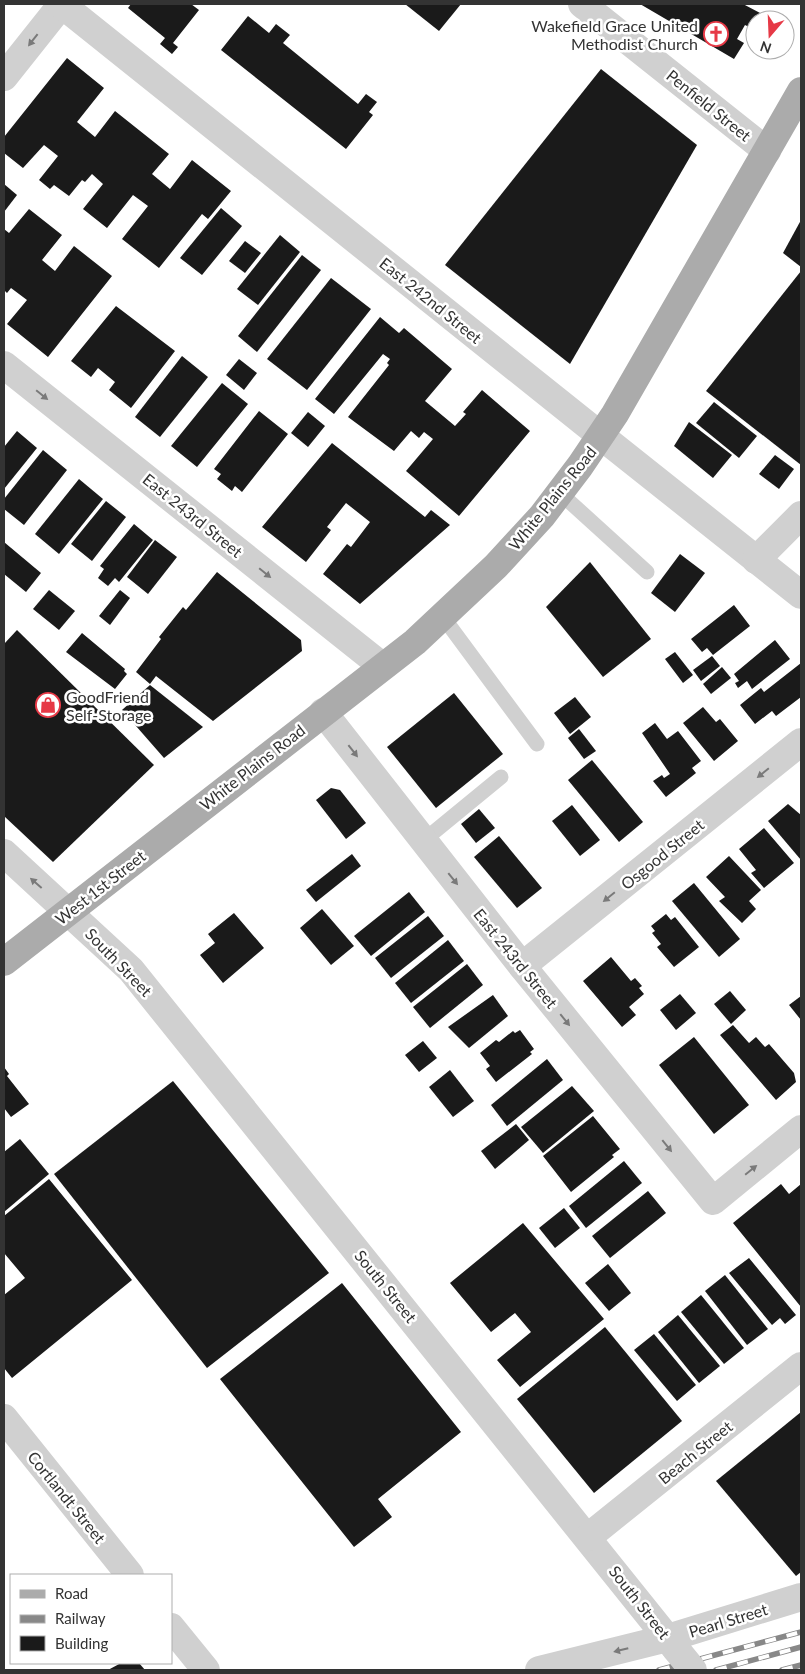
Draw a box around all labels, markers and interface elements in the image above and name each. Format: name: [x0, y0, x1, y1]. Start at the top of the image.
north arrow: [745, 10, 795, 60]
place label: Wakefield Grace United Methodist Church: [531, 16, 698, 53]
church icon: Wakefield Grace United Methodist Church: [703, 21, 729, 47]
one-way arrow: [27, 33, 38, 46]
text: N: [758, 38, 773, 58]
street label: Penfield Street: [663, 65, 755, 145]
street label: East 242nd Street: [376, 253, 486, 347]
one-way arrow: [35, 390, 49, 400]
street label: White Plains Road: [504, 442, 600, 554]
street label: East 243rd Street: [139, 469, 247, 561]
one-way arrow: [258, 567, 271, 578]
place label: GoodFriend Self-Storage: [66, 687, 152, 724]
shop icon: GoodFriend Self-Storage: [35, 692, 61, 718]
street label: White Plains Road: [196, 720, 308, 814]
one-way arrow: [347, 744, 358, 757]
one-way arrow: [756, 768, 770, 778]
street label: Osgood Street: [617, 815, 707, 893]
street label: West 1st Street: [51, 846, 149, 928]
one-way arrow: [447, 872, 458, 885]
one-way arrow: [30, 877, 42, 889]
one-way arrow: [603, 891, 616, 902]
street label: East 243rd Street: [470, 904, 562, 1012]
street label: South Street: [82, 924, 156, 1000]
one-way arrow: [559, 1013, 570, 1026]
one-way arrow: [661, 1139, 672, 1152]
one-way arrow: [744, 1165, 757, 1176]
street label: South Street: [351, 1246, 421, 1326]
street label: Beach Street: [654, 1416, 736, 1488]
street label: Cortlandt Street: [24, 1447, 110, 1547]
street label: South Street: [606, 1562, 675, 1643]
legend: [10, 1574, 172, 1664]
text: Road: [55, 1584, 88, 1602]
street label: Pearl Street: [686, 1599, 770, 1641]
text: Railway: [55, 1609, 106, 1627]
text: Building: [55, 1634, 108, 1652]
one-way arrow: [613, 1646, 628, 1654]

